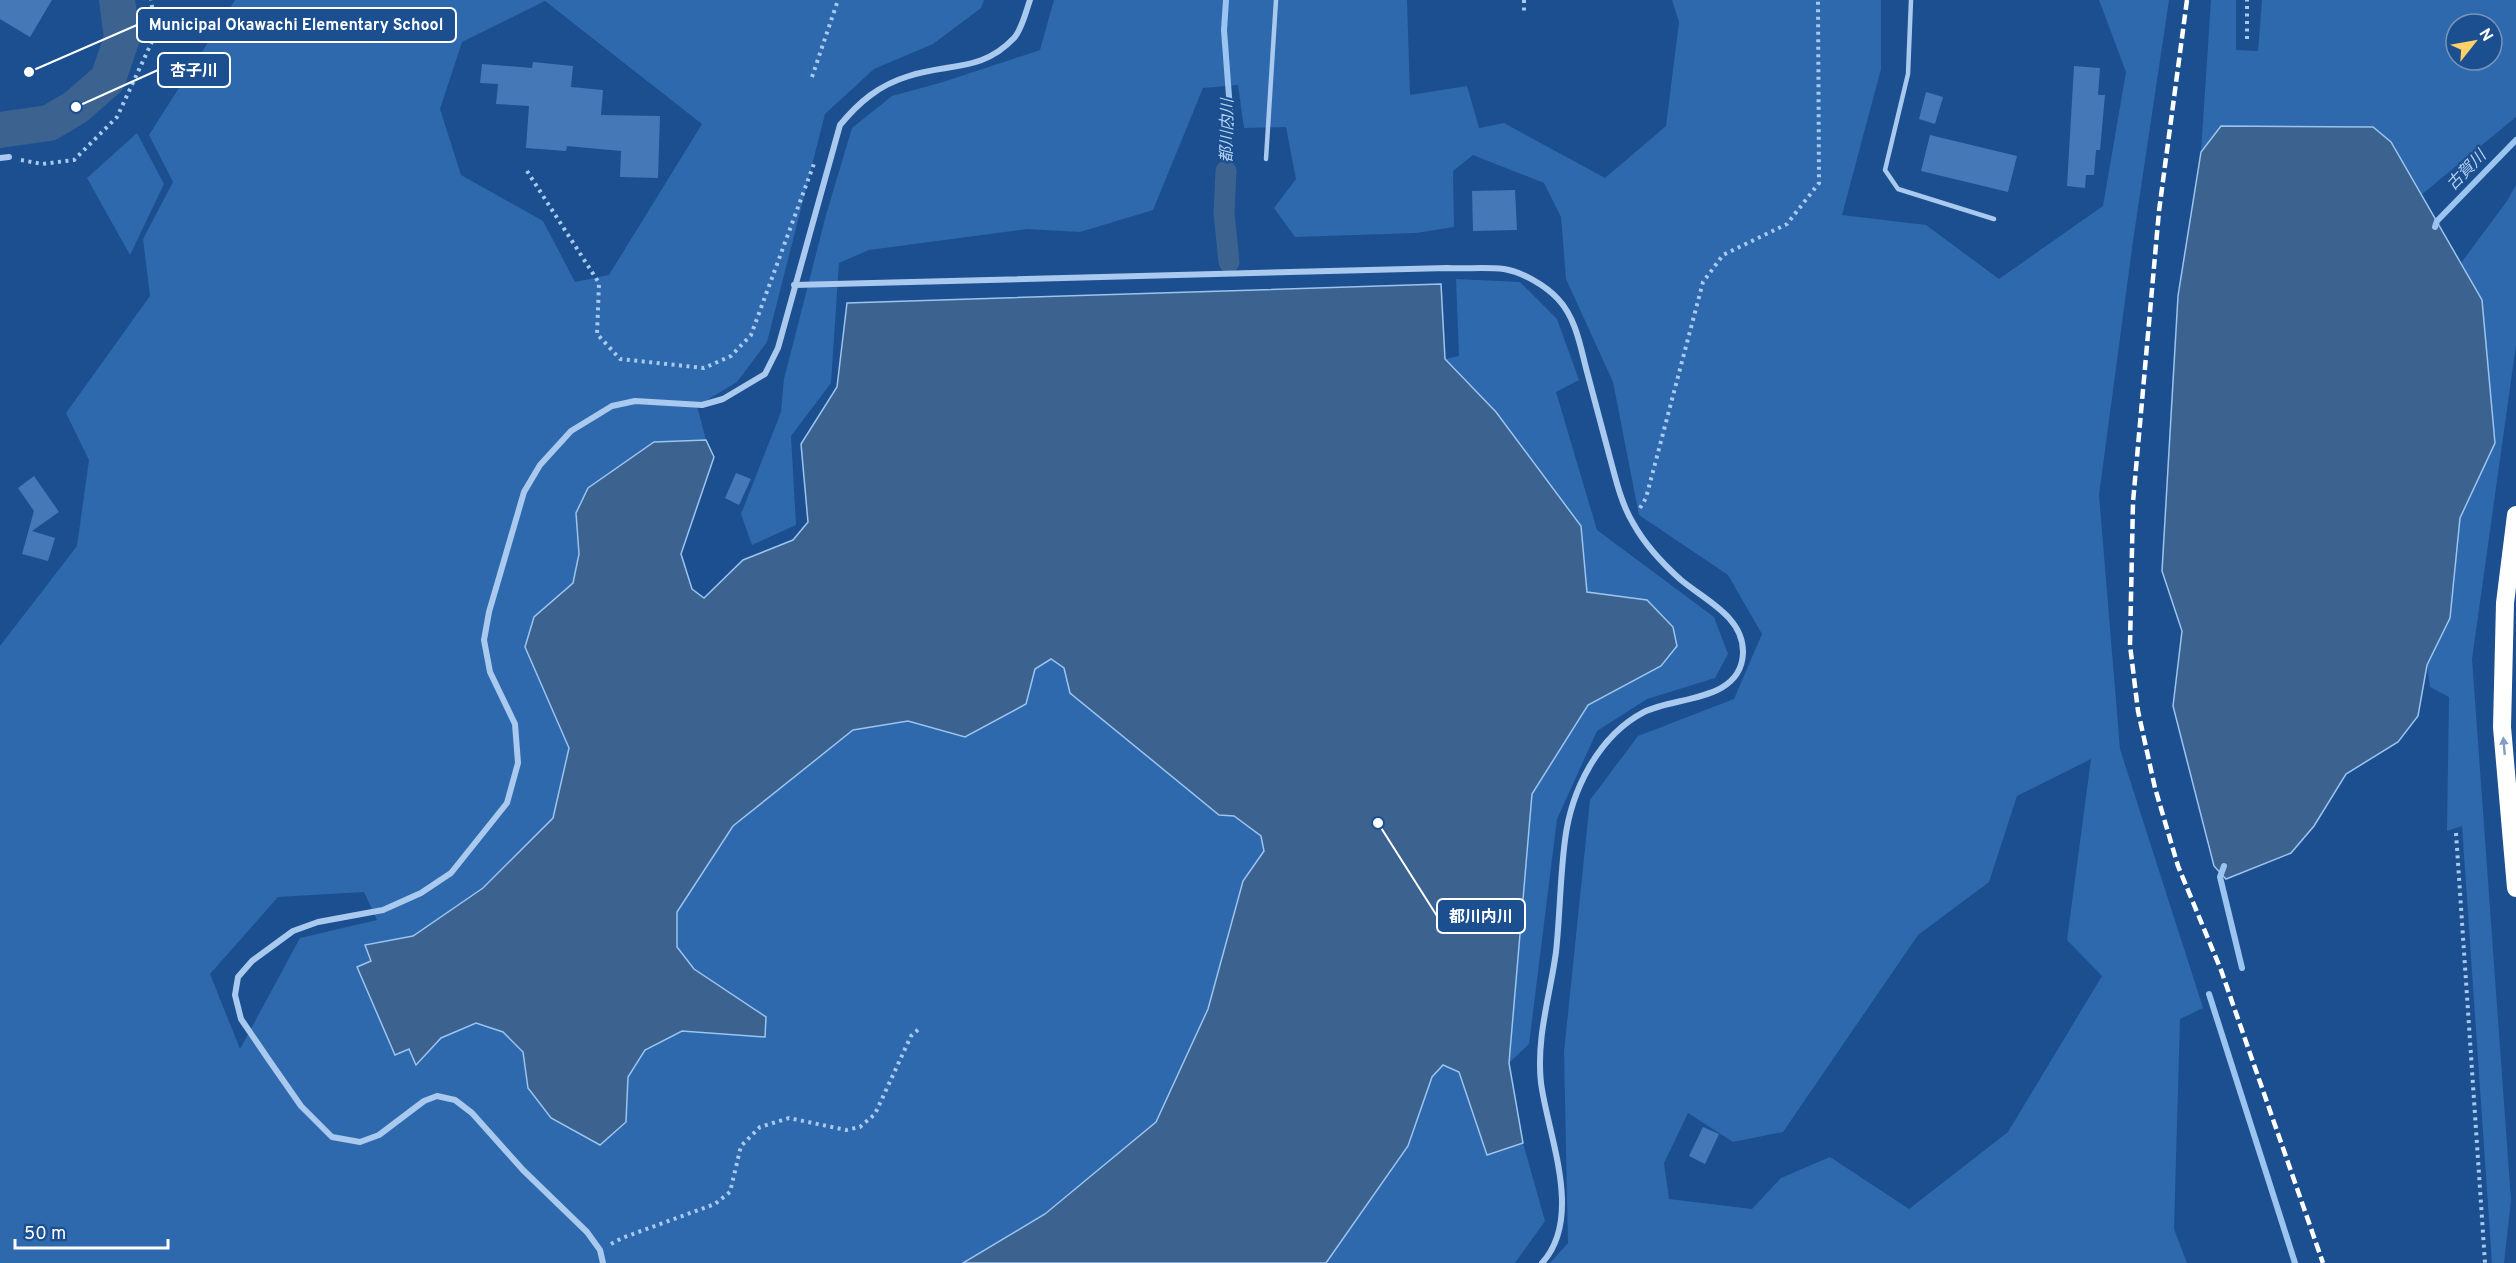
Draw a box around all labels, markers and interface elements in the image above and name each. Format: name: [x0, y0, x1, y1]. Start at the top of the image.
callout: Municipal Okawachi Elementary School: [137, 8, 456, 42]
north arrow: [2444, 12, 2504, 72]
text: Municipal Okawachi Elementary School: [149, 16, 443, 36]
text: N: [2474, 25, 2497, 45]
callout: 杏子川: [158, 53, 230, 87]
text: 杏子川: [170, 62, 218, 82]
water label: 都川内川: [1217, 97, 1239, 163]
water label: 古賀川: [2443, 145, 2492, 195]
one-way arrow: [2499, 736, 2509, 755]
callout: 都川内川: [1437, 899, 1525, 933]
text: 都川内川: [1449, 908, 1513, 928]
scale bar: [15, 1212, 168, 1250]
text: 50 m: [24, 1223, 66, 1246]

